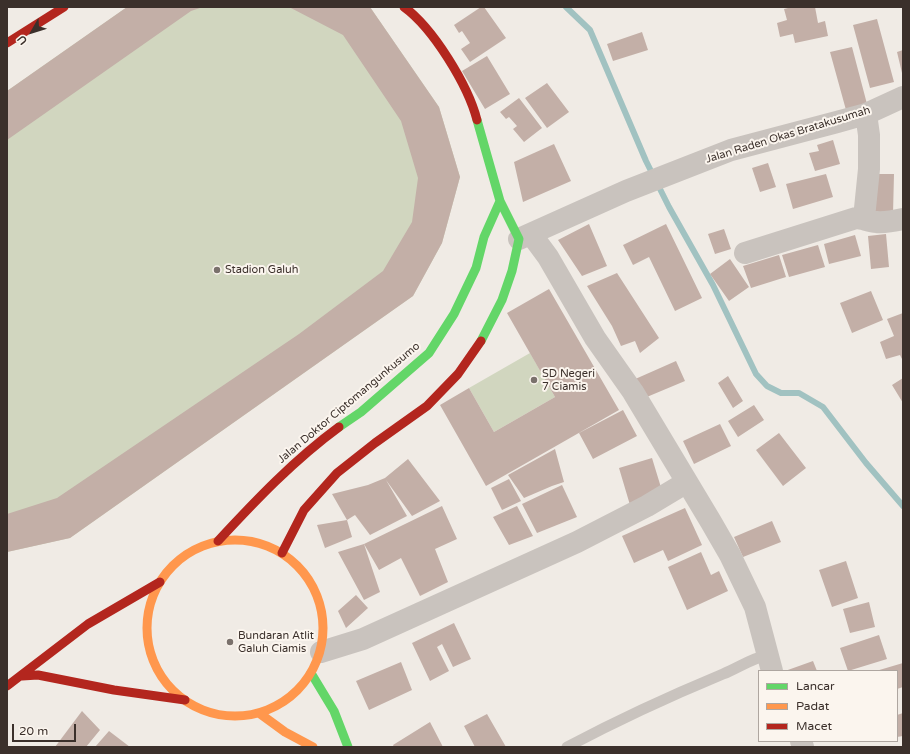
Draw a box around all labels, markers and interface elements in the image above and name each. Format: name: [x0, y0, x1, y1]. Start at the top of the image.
north arrow: [12, 12, 52, 52]
text: U: [15, 33, 30, 47]
street label: Jalan Raden Okas Bratakusumah: [704, 104, 872, 166]
place label: Stadion Galuh: [225, 263, 298, 277]
marker: Stadion Galuh: [212, 265, 222, 275]
street label: Jalan Doktor Ciptomangunkusumo: [275, 340, 423, 466]
place label: SD Negeri 7 Ciamis: [542, 367, 595, 393]
marker: SD Negeri 7 Ciamis: [529, 375, 539, 385]
place label: Bundaran Atlit Galuh Ciamis: [238, 629, 314, 655]
marker: Bundaran Atlit Galuh Ciamis: [225, 637, 235, 647]
legend: [758, 670, 898, 742]
text: Lancar: [796, 679, 835, 693]
text: Padat: [796, 699, 829, 713]
scale bar: [14, 716, 78, 742]
text: Macet: [796, 719, 832, 733]
text: 20 m: [19, 724, 48, 738]

